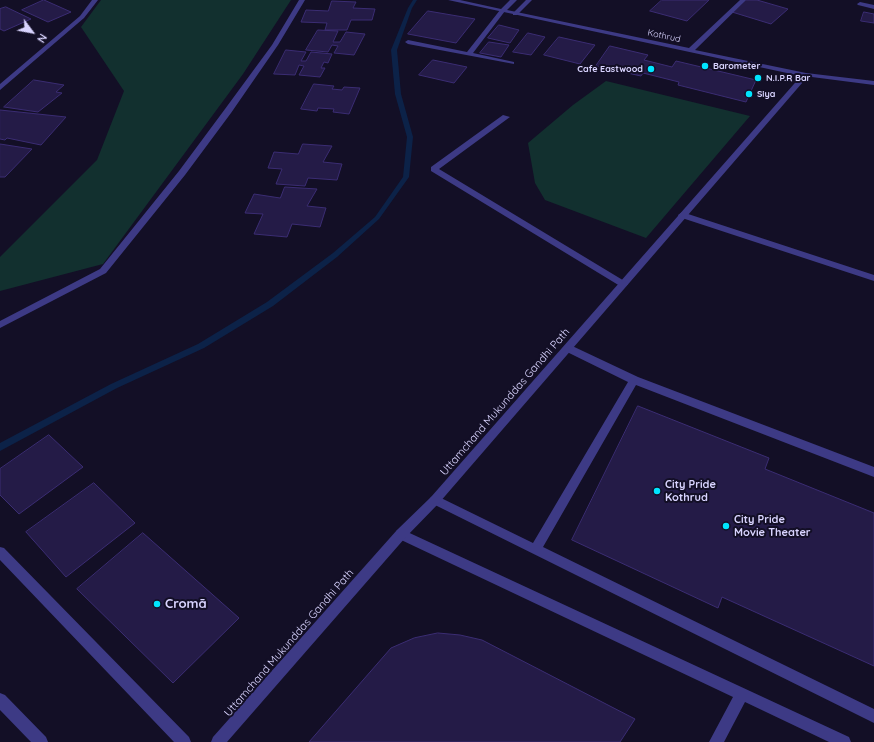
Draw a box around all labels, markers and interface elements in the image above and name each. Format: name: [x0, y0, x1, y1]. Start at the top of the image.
north arrow: [12, 12, 52, 52]
street label: Kothrud: [646, 27, 682, 45]
text: N: [34, 31, 50, 46]
marker: Barometer: [700, 61, 710, 71]
place label: Barometer: [713, 61, 760, 71]
place label: Cafe Eastwood: [577, 64, 643, 74]
marker: Cafe Eastwood: [646, 64, 656, 74]
marker: N.I.P.R Bar: [753, 73, 763, 83]
place label: N.I.P.R Bar: [766, 73, 810, 83]
marker: Siya: [744, 89, 754, 99]
place label: Siya: [757, 89, 775, 99]
street label: Uttamchand Mukunddas Gandhi Path: [437, 326, 573, 478]
place label: City Pride Kothrud: [665, 478, 716, 504]
marker: City Pride Kothrud: [652, 486, 662, 496]
place label: City Pride Movie Theater: [734, 513, 811, 539]
marker: City Pride Movie Theater: [721, 521, 731, 531]
street label: Uttamchand Mukunddas Gandhi Path: [221, 567, 357, 719]
place label: Cromā: [165, 596, 207, 612]
marker: Cromā: [152, 599, 162, 609]

